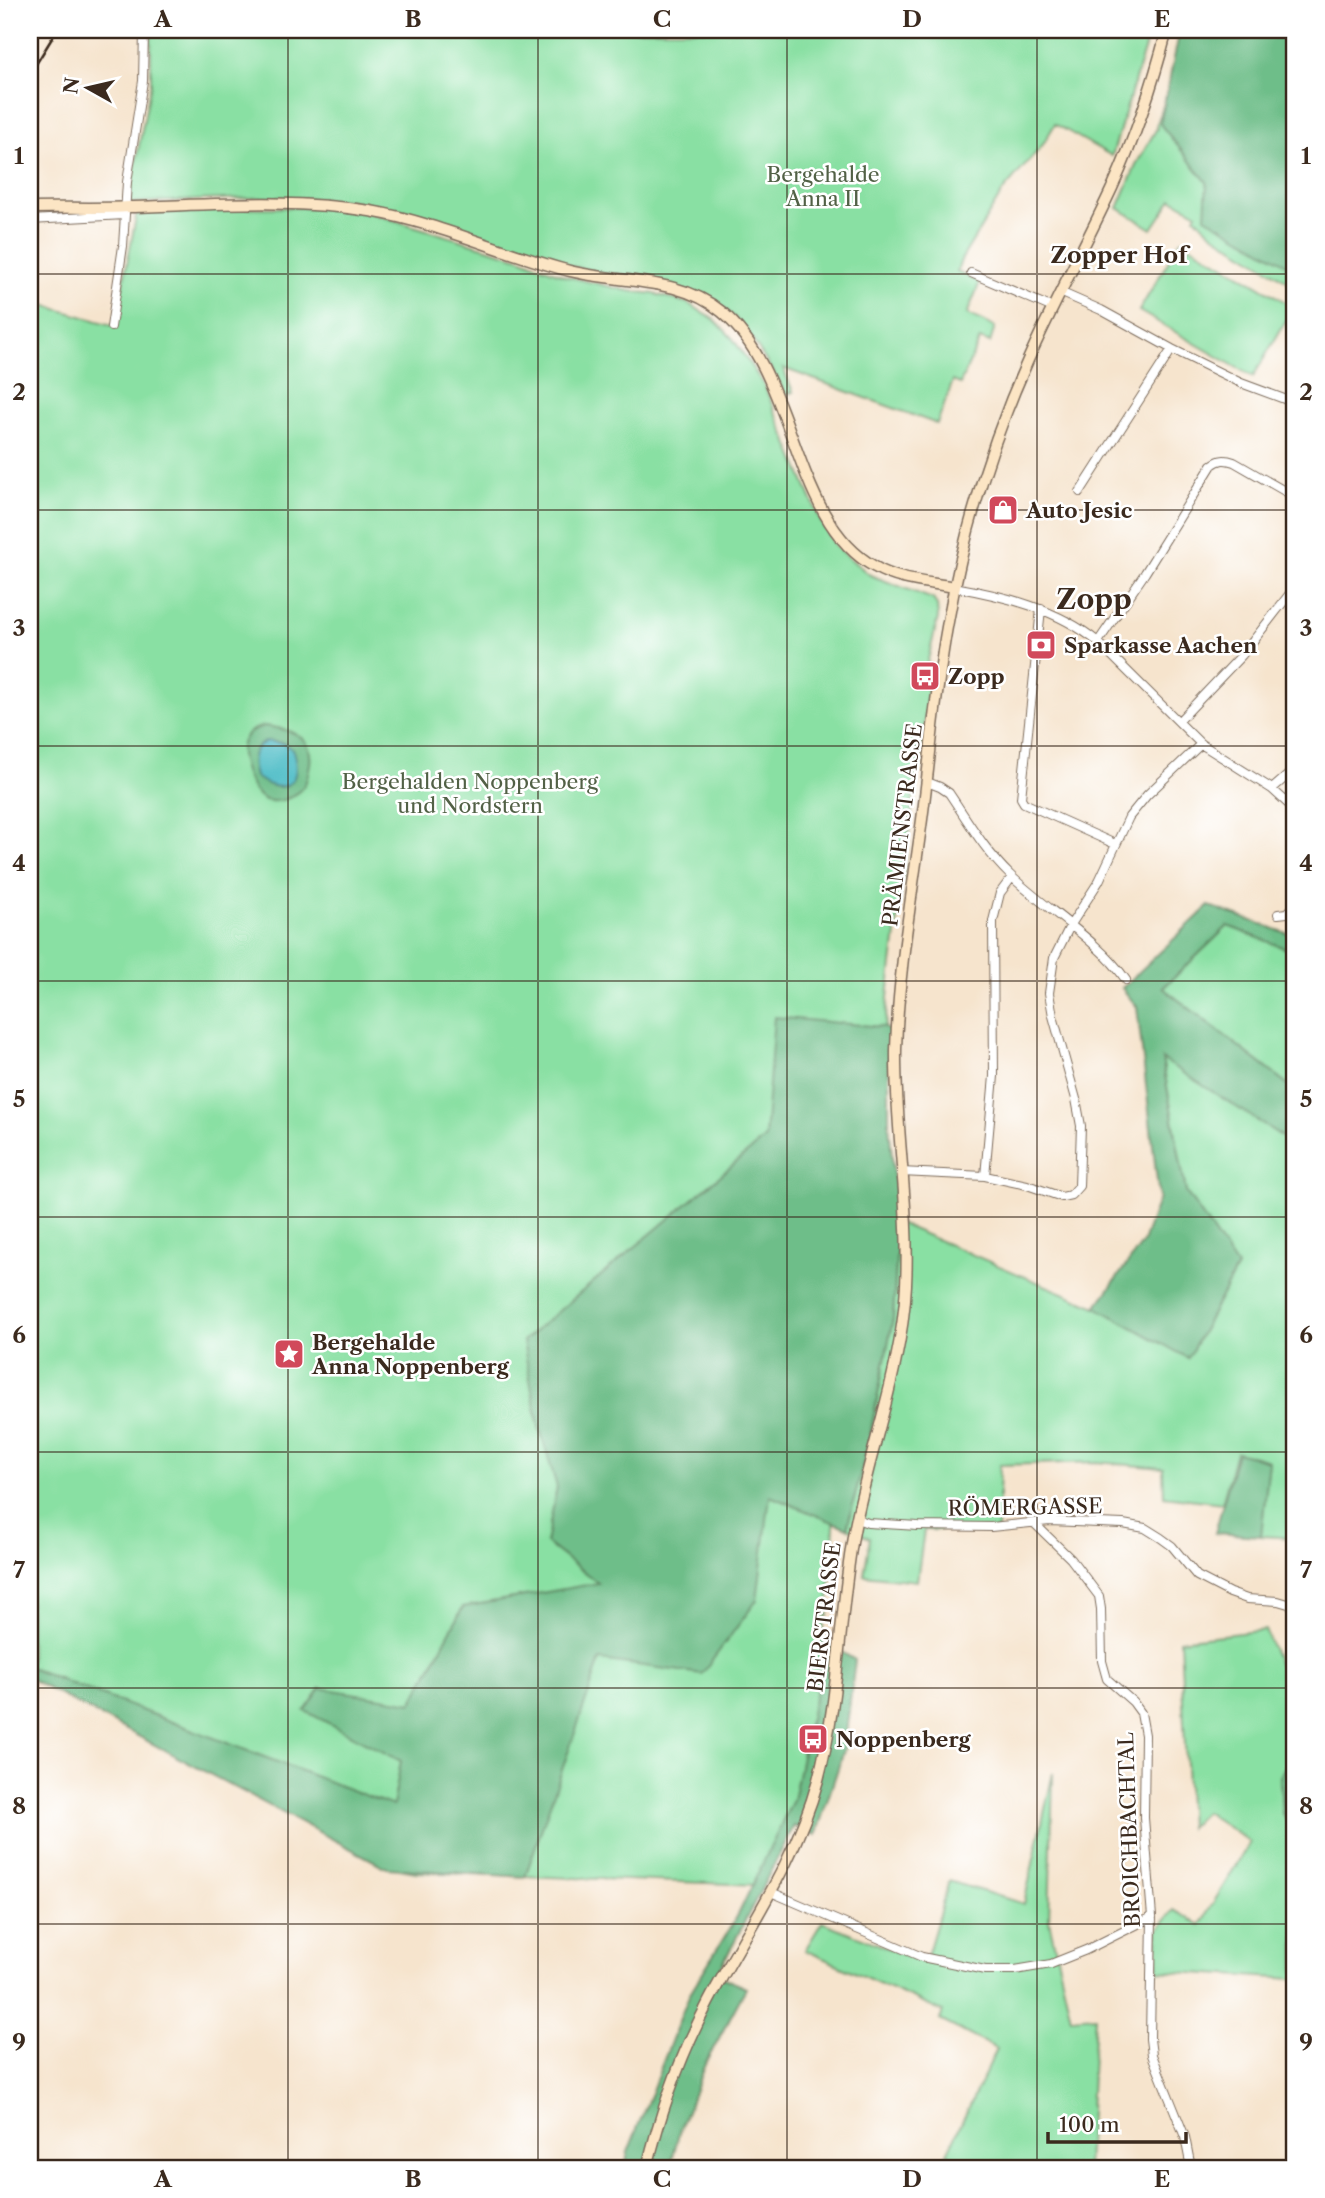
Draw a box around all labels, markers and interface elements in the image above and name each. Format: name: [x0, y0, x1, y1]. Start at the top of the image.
text: A: [153, 5, 173, 33]
text: B: [404, 5, 422, 33]
text: C: [653, 5, 671, 33]
text: D: [902, 5, 922, 33]
text: E: [1154, 5, 1170, 33]
north arrow: [52, 52, 122, 122]
text: N: [59, 76, 84, 95]
text: 1: [14, 142, 25, 170]
text: 1: [1301, 142, 1312, 170]
park label: Bergehalde Anna II: [767, 162, 879, 211]
district label: Zopper Hof: [1050, 241, 1191, 269]
text: 2: [12, 378, 26, 406]
text: 2: [1299, 378, 1313, 406]
shop icon: Auto Jesic: [986, 493, 1020, 527]
place label: Auto Jesic: [1025, 498, 1133, 523]
district label: Zopp: [1056, 582, 1132, 616]
text: 3: [13, 614, 26, 642]
text: 3: [1300, 614, 1313, 642]
bank icon: Sparkasse Aachen: [1024, 628, 1058, 662]
place label: Sparkasse Aachen: [1064, 633, 1258, 658]
bus stop icon: Zopp: [908, 659, 942, 693]
place label: Zopp: [948, 664, 1005, 689]
street label: PRÄMIENSTRASSE: [877, 722, 927, 928]
park label: Bergehalden Noppenberg und Nordstern: [342, 769, 599, 818]
text: 4: [12, 849, 26, 877]
text: 4: [1299, 849, 1313, 877]
text: 5: [13, 1085, 25, 1113]
text: 5: [1300, 1085, 1312, 1113]
text: 6: [12, 1321, 26, 1349]
text: 6: [1299, 1321, 1313, 1349]
place label: Bergehalde Anna Noppenberg: [311, 1330, 510, 1379]
place icon: Bergehalde Anna Noppenberg: [272, 1337, 306, 1371]
street label: RÖMERGASSE: [947, 1493, 1103, 1521]
street label: BIERSTRASSE: [802, 1540, 846, 1694]
text: 7: [13, 1556, 25, 1584]
text: 7: [1300, 1556, 1312, 1584]
bus stop icon: Noppenberg: [796, 1722, 830, 1756]
place label: Noppenberg: [836, 1727, 972, 1752]
street label: BROICHBACHTAL: [1113, 1732, 1145, 1928]
text: 8: [12, 1792, 26, 1820]
text: 8: [1299, 1792, 1313, 1820]
text: 9: [12, 2028, 26, 2056]
text: 9: [1299, 2028, 1313, 2056]
scale bar: [1048, 2100, 1187, 2144]
text: 100 m: [1059, 2112, 1120, 2137]
text: A: [153, 2165, 173, 2193]
text: B: [404, 2165, 422, 2193]
text: C: [653, 2165, 671, 2193]
text: D: [902, 2165, 922, 2193]
text: E: [1154, 2165, 1170, 2193]

